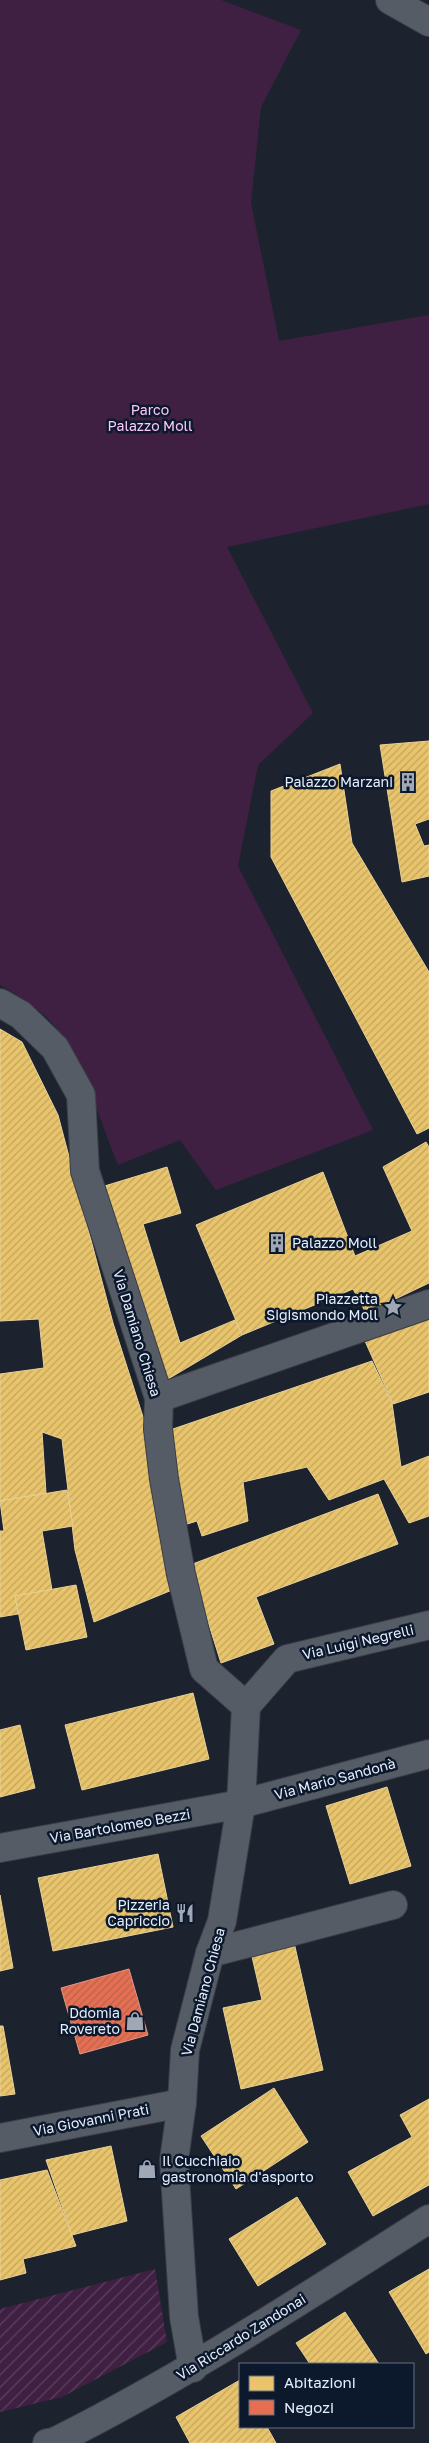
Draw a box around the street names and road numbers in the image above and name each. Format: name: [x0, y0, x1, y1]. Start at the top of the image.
street label: Via Damiano Chiesa: [110, 1267, 165, 1399]
street label: Via Luigi Negrelli: [301, 1620, 415, 1663]
street label: Via Mario Sandonà: [272, 1754, 397, 1803]
street label: Via Bartolomeo Bezzi: [48, 1805, 192, 1846]
street label: Via Damiano Chiesa: [177, 1926, 228, 2058]
street label: Via Giovanni Prati: [32, 2100, 150, 2139]
street label: Via Riccardo Zandonai: [173, 2290, 308, 2383]

